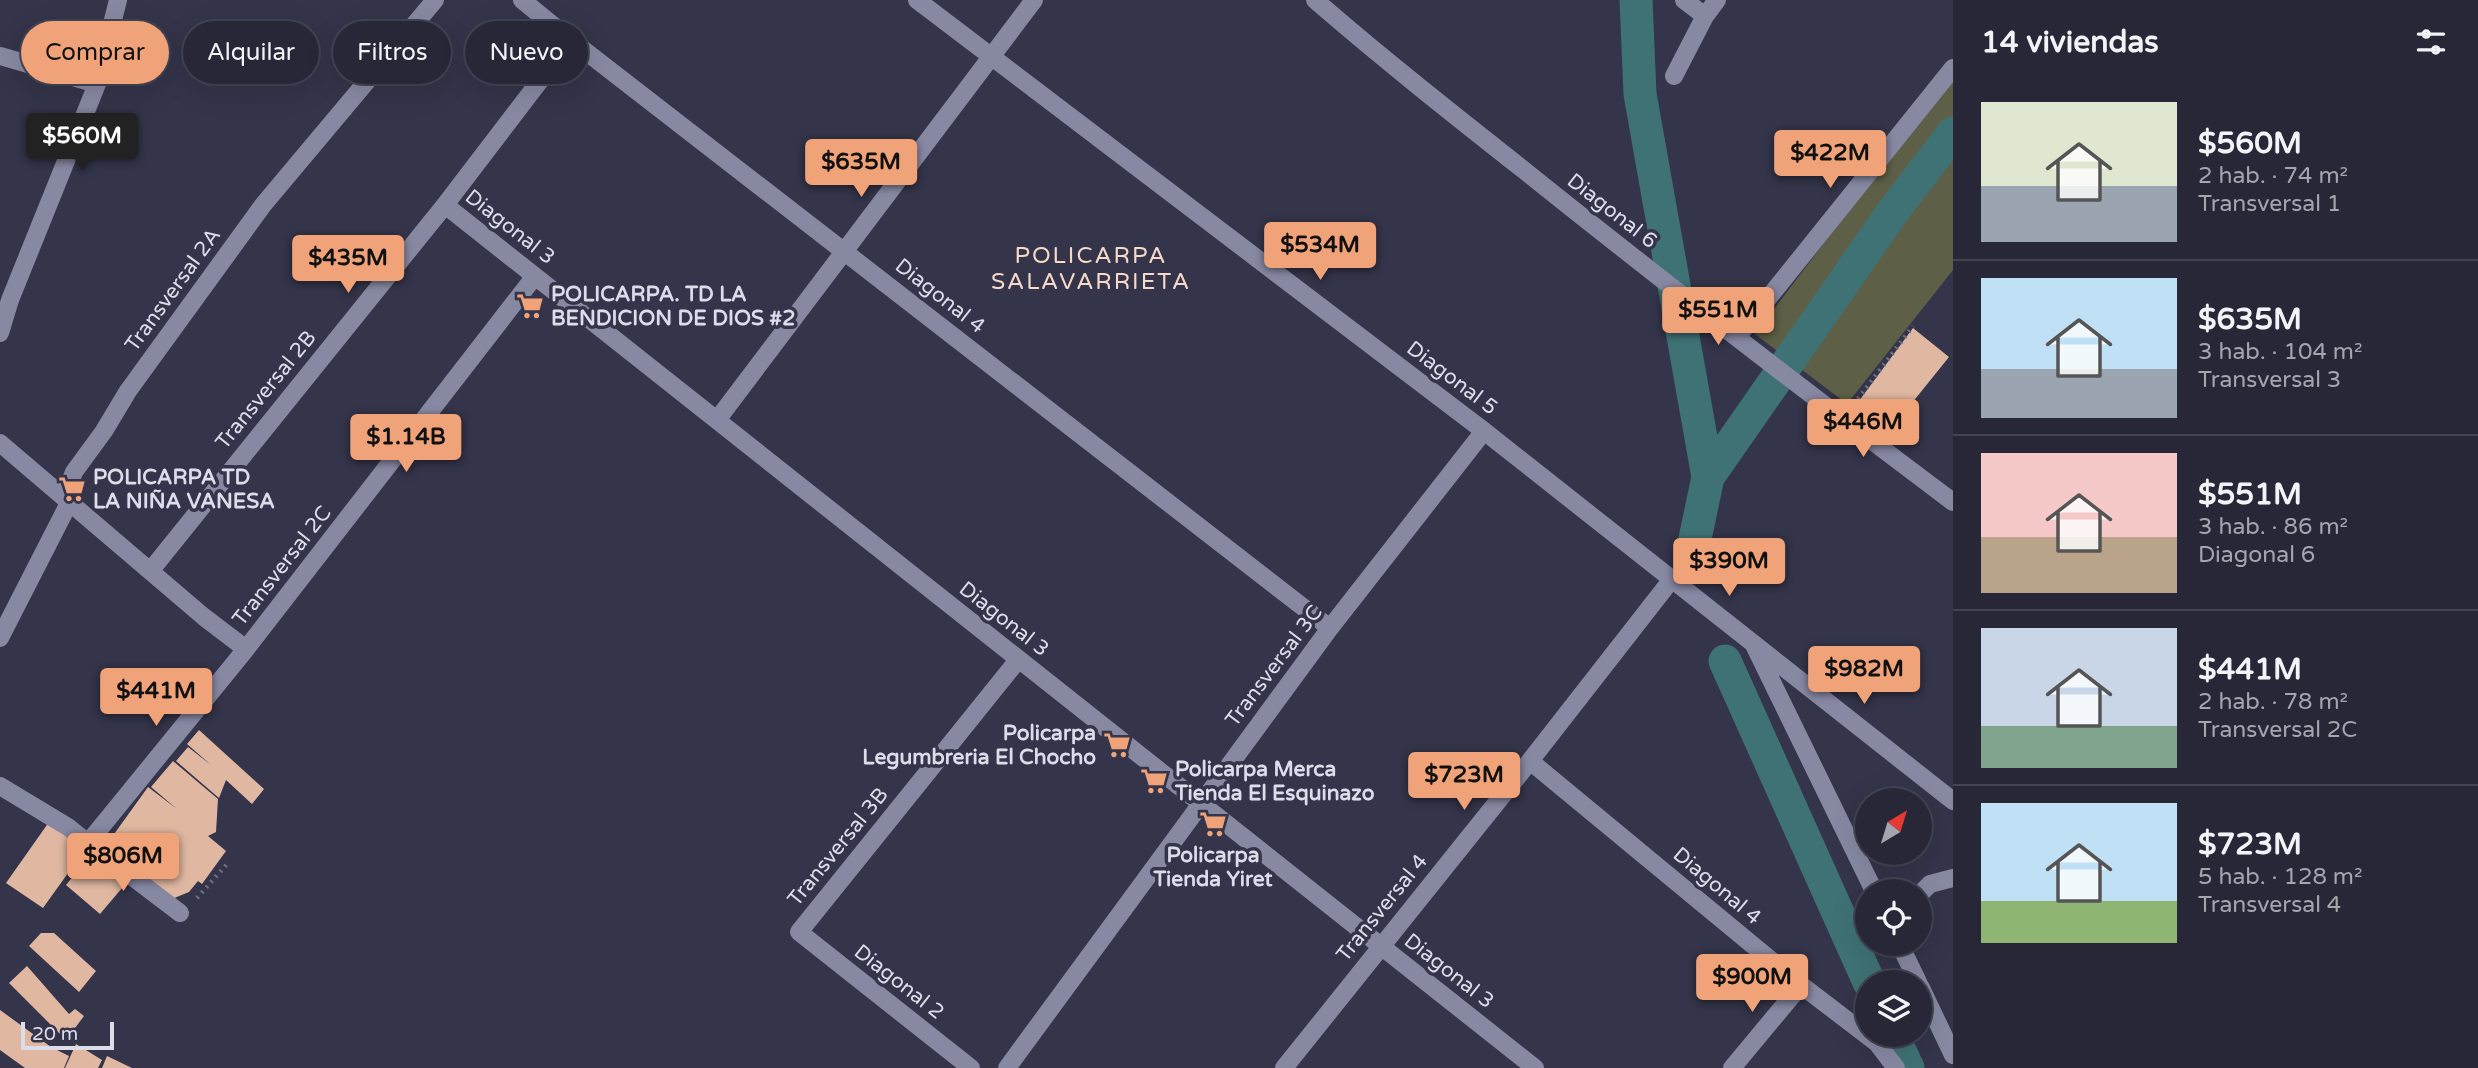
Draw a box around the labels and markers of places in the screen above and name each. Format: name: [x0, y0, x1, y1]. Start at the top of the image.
pin: $560M: [33, 114, 131, 173]
pin: $422M: [1781, 130, 1879, 190]
pin: $635M: [812, 140, 910, 199]
pin: $534M: [1271, 222, 1369, 282]
pin: $435M: [299, 236, 397, 295]
place label: POLICARPA. TD LA BENDICION DE DIOS #2: [551, 282, 795, 331]
pin: $551M: [1669, 288, 1767, 347]
supermarket icon: POLICARPA. TD LA BENDICION DE DIOS #2: [515, 291, 545, 321]
pin: $446M: [1814, 400, 1912, 459]
pin: $1.14B: [349, 414, 463, 474]
place label: POLICARPA TD LA NIÑA VANESA: [93, 465, 275, 514]
supermarket icon: POLICARPA TD LA NIÑA VANESA: [57, 474, 87, 504]
pin: $390M: [1680, 538, 1778, 598]
pin: $982M: [1815, 646, 1913, 706]
pin: $441M: [107, 668, 205, 728]
place label: Policarpa Legumbreria El Chocho: [862, 721, 1096, 770]
supermarket icon: Policarpa Legumbreria El Chocho: [1102, 730, 1132, 760]
pin: $723M: [1415, 752, 1513, 812]
place label: Policarpa Merca Tienda El Esquinazo: [1174, 757, 1375, 806]
supermarket icon: Policarpa Merca Tienda El Esquinazo: [1139, 766, 1169, 796]
supermarket icon: Policarpa Tienda Yiret: [1198, 809, 1228, 839]
pin: $806M: [74, 834, 172, 893]
place label: Policarpa Tienda Yiret: [1152, 843, 1273, 892]
pin: $900M: [1703, 954, 1801, 1014]

